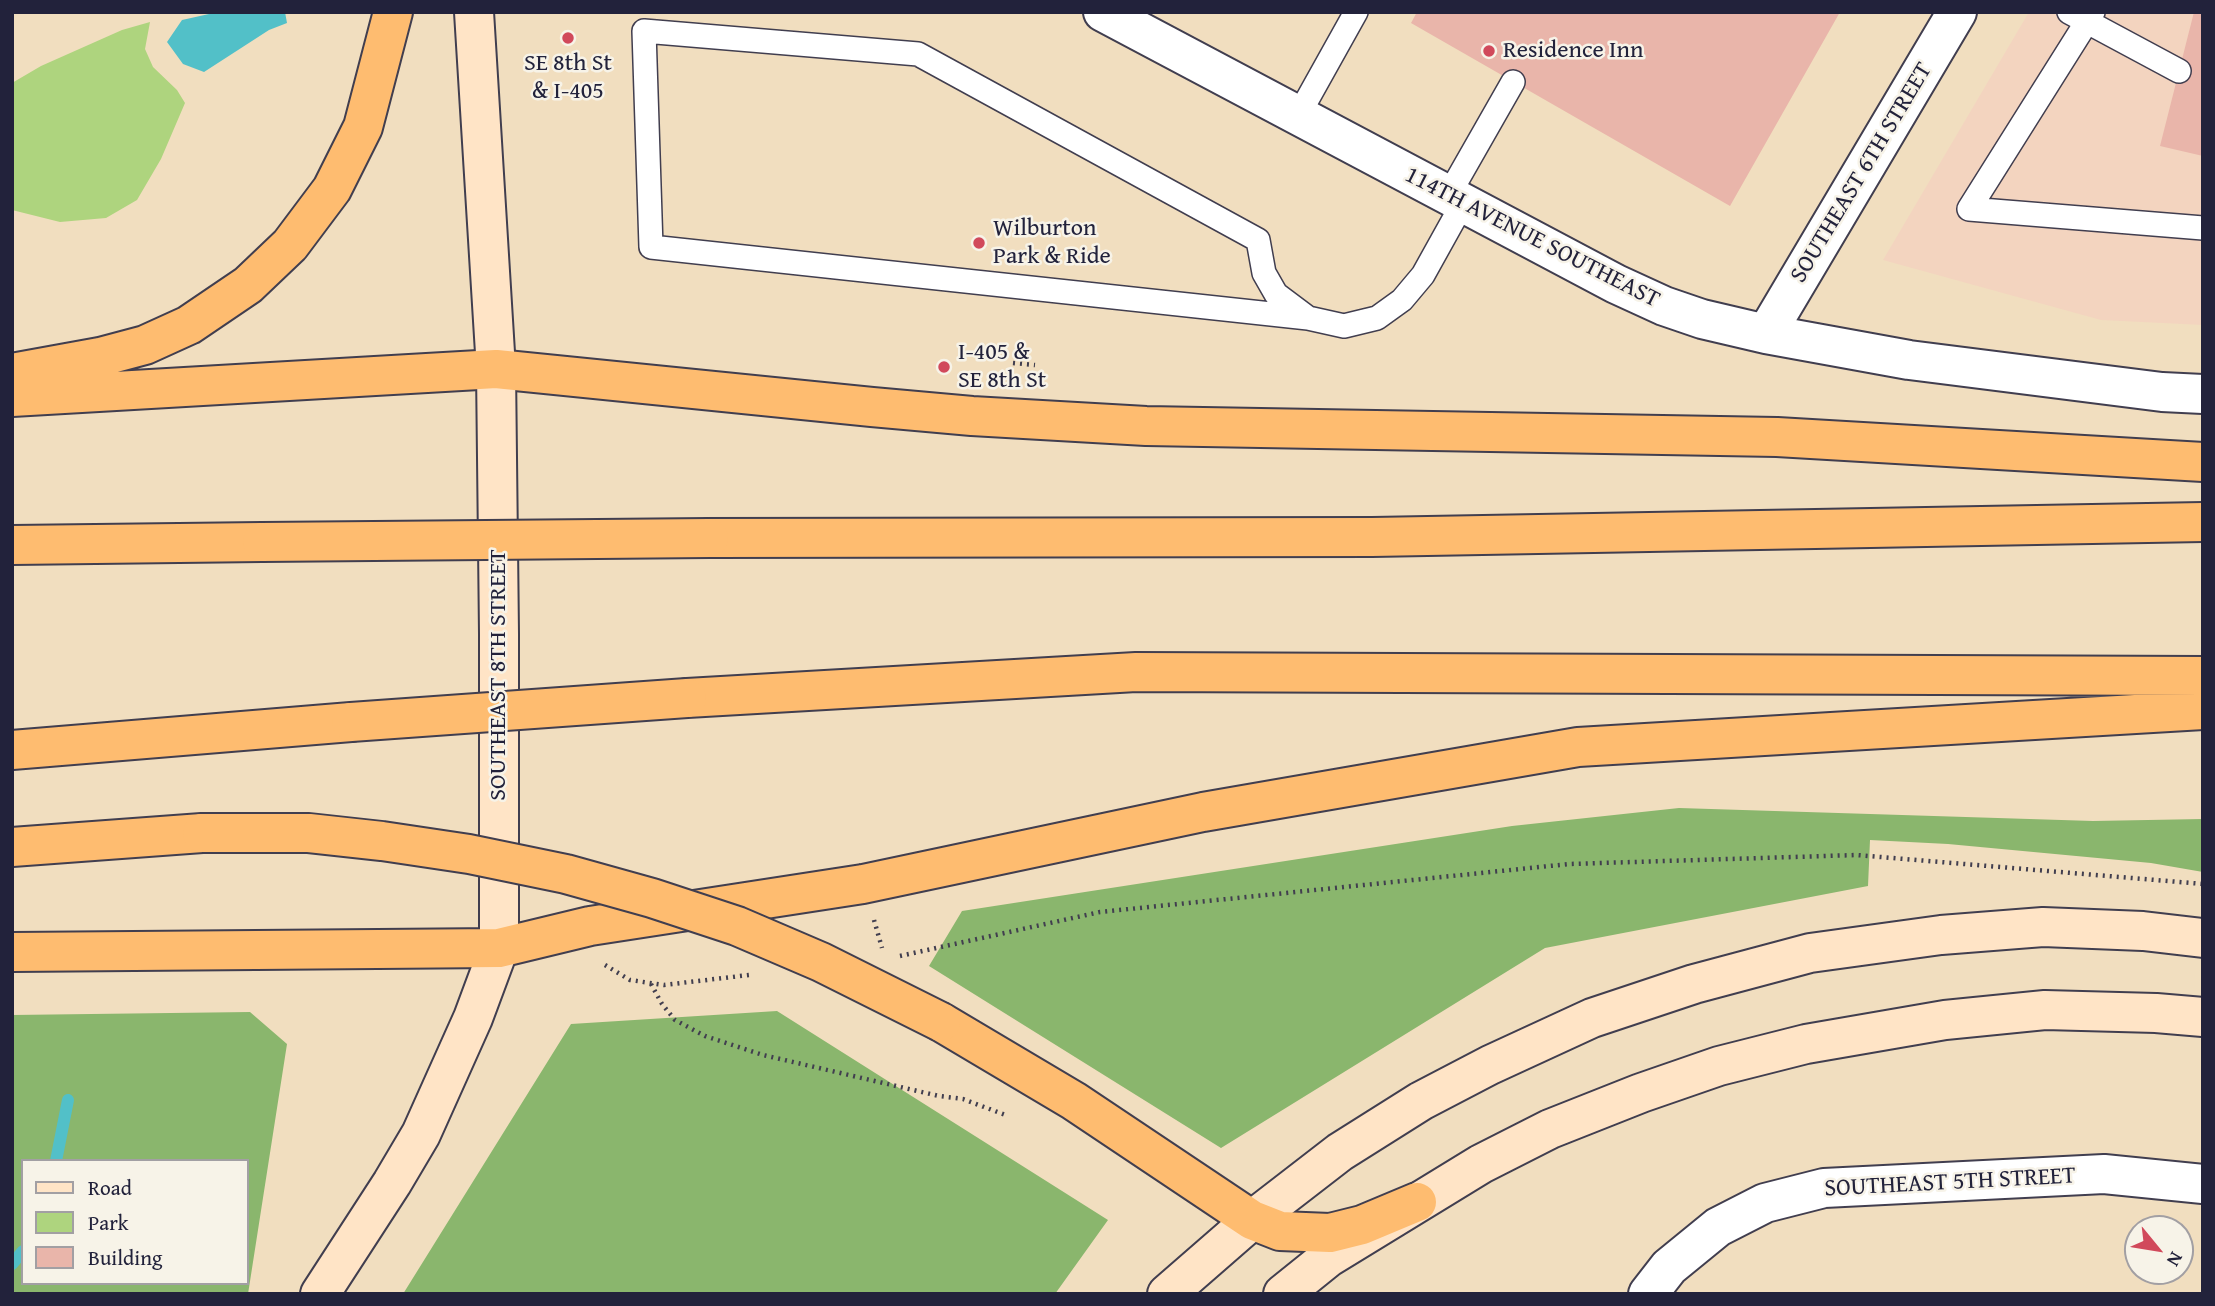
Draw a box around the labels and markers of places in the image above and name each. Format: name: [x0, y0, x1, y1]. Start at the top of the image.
marker: SE 8th St & I-405: [560, 30, 576, 46]
place label: Residence Inn: [1503, 37, 1643, 65]
marker: Residence Inn: [1481, 43, 1497, 59]
place label: SE 8th St & I-405: [524, 50, 612, 106]
place label: Wilburton Park & Ride: [993, 215, 1111, 271]
marker: Wilburton Park & Ride: [971, 235, 987, 251]
place label: I-405 & SE 8th St: [958, 339, 1046, 395]
marker: I-405 & SE 8th St: [936, 359, 952, 375]

